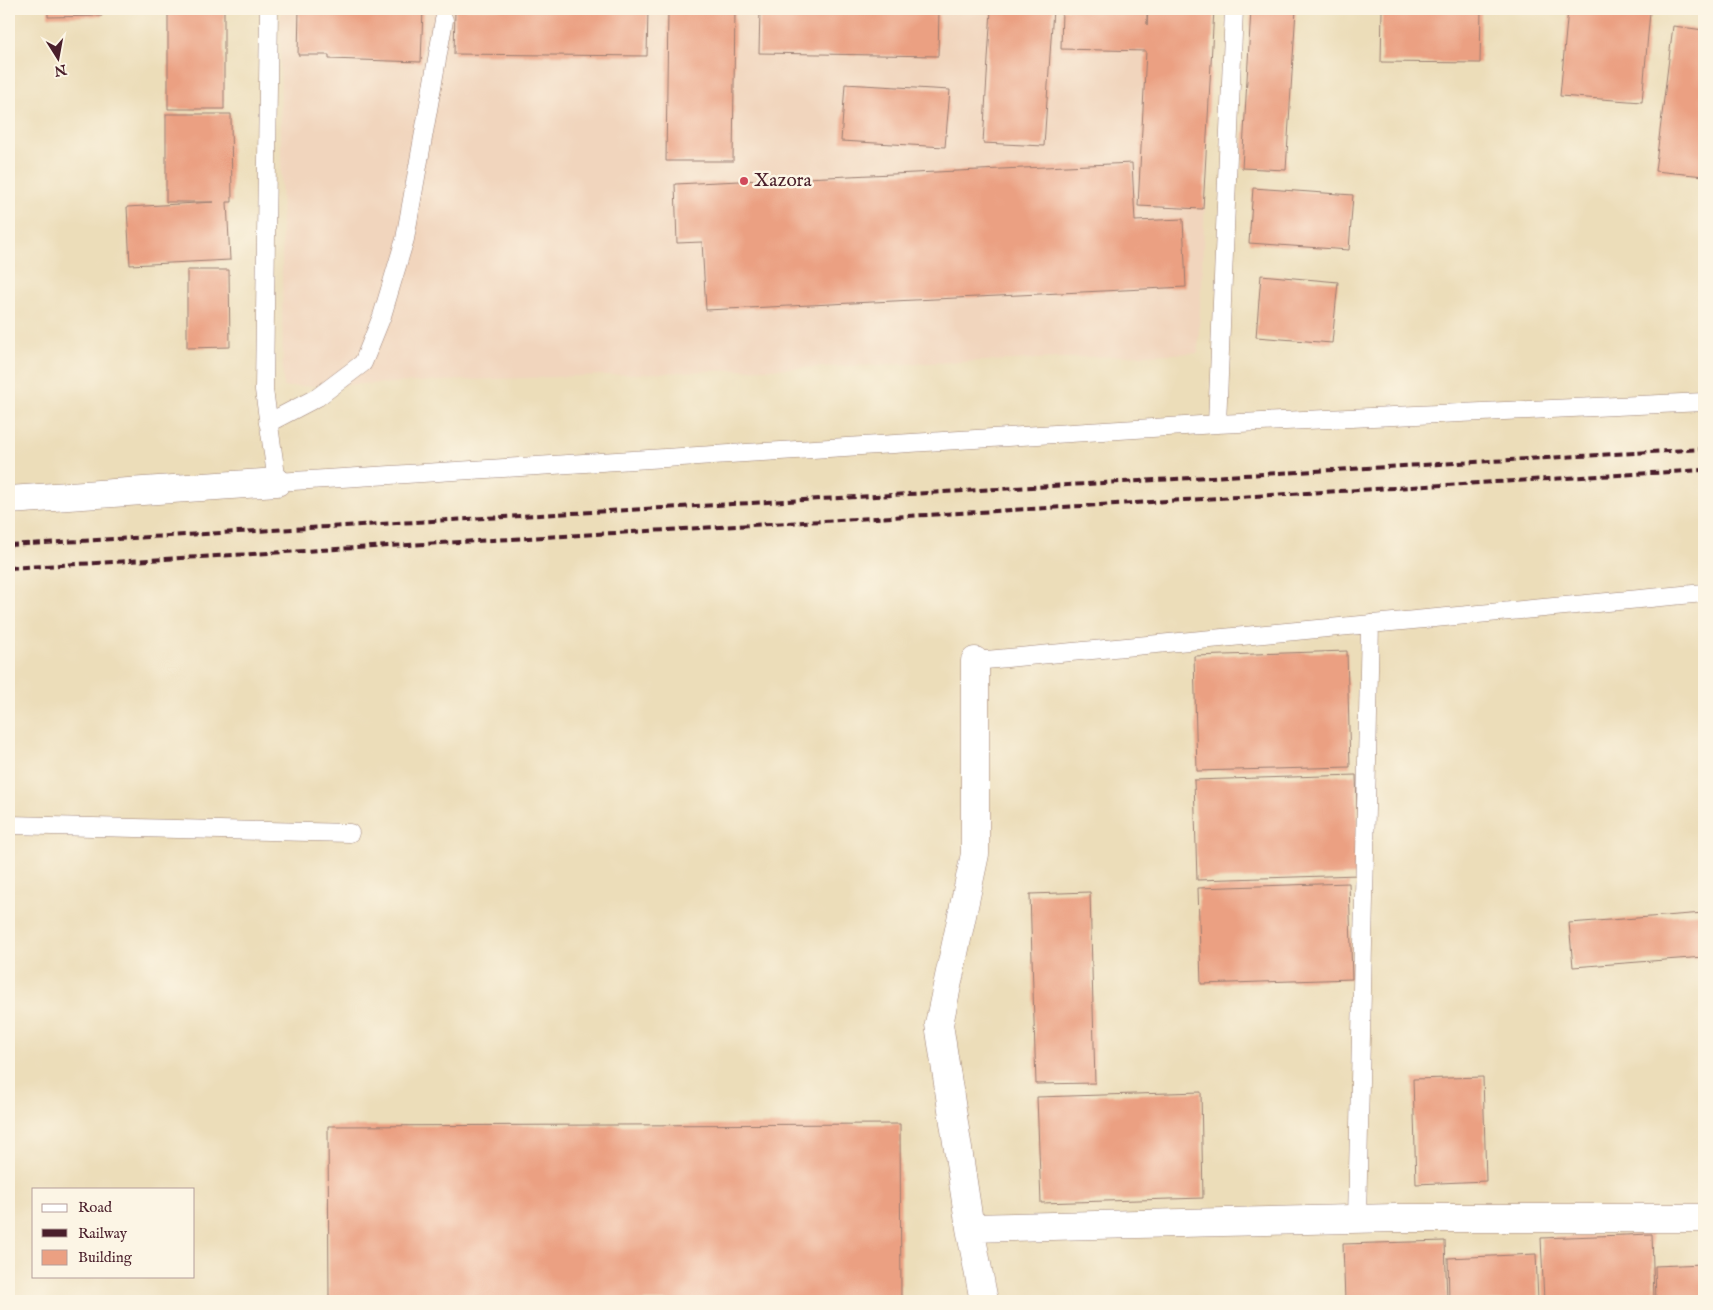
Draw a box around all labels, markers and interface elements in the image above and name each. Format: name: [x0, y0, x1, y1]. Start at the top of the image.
north arrow: [32, 32, 82, 82]
text: N: [53, 60, 69, 80]
place label: Xazora: [754, 169, 813, 193]
marker: Xazora: [738, 175, 750, 187]
legend: [32, 1188, 195, 1278]
text: Road: [78, 1198, 113, 1217]
text: Railway: [78, 1224, 128, 1243]
text: Building: [78, 1248, 133, 1267]

